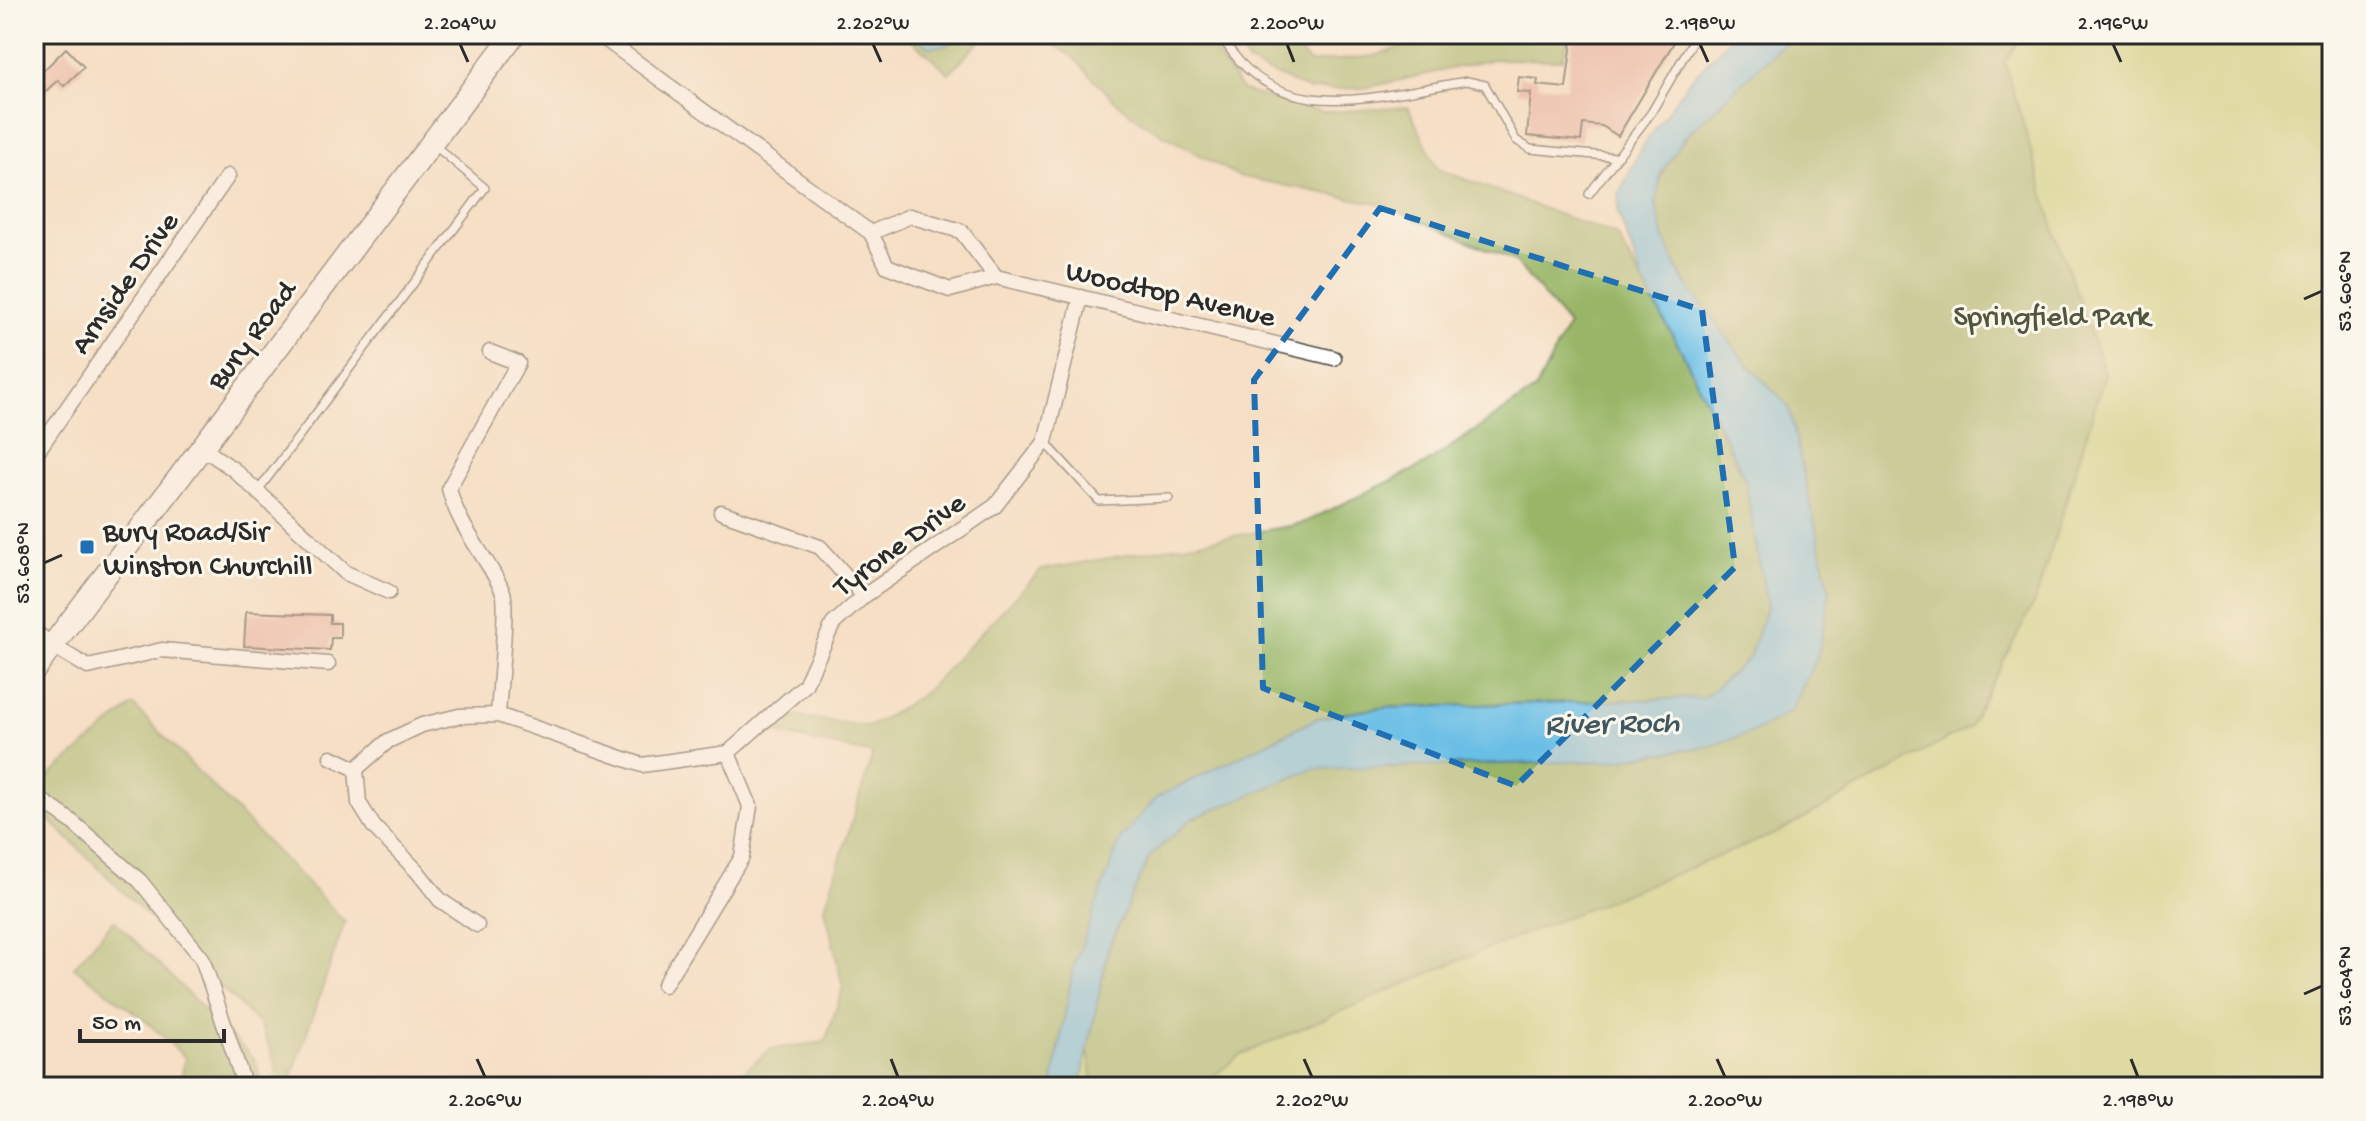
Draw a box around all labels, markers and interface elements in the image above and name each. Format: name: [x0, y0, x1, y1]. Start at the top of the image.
text: 2.204°W: [424, 14, 496, 37]
text: 2.202°W: [836, 14, 910, 37]
text: 2.200°W: [1250, 14, 1324, 37]
text: 2.198°W: [1664, 14, 1736, 37]
text: 2.196°W: [2078, 14, 2148, 37]
street label: Arnside Drive: [65, 206, 189, 362]
text: 53.606°N: [2336, 251, 2359, 331]
street label: Woodtop Avenue: [1062, 255, 1279, 338]
street label: Bury Road: [201, 273, 307, 399]
park label: Springfield Park: [1954, 302, 2153, 337]
street label: Tyrone Drive: [826, 487, 974, 607]
place label: Bury Road/Sir Winston Churchill: [102, 517, 313, 586]
text: 53.608°N: [14, 522, 37, 604]
marker: Bury Road/Sir Winston Churchill: [78, 538, 96, 556]
water label: River Roch: [1544, 706, 1681, 746]
text: 53.604°N: [2336, 946, 2359, 1026]
scale bar: [80, 993, 224, 1043]
text: 50 m: [92, 1010, 141, 1039]
text: 2.206°W: [448, 1091, 522, 1114]
text: 2.204°W: [862, 1091, 934, 1114]
text: 2.202°W: [1275, 1091, 1349, 1114]
text: 2.200°W: [1688, 1091, 1762, 1114]
text: 2.198°W: [2102, 1091, 2174, 1114]

